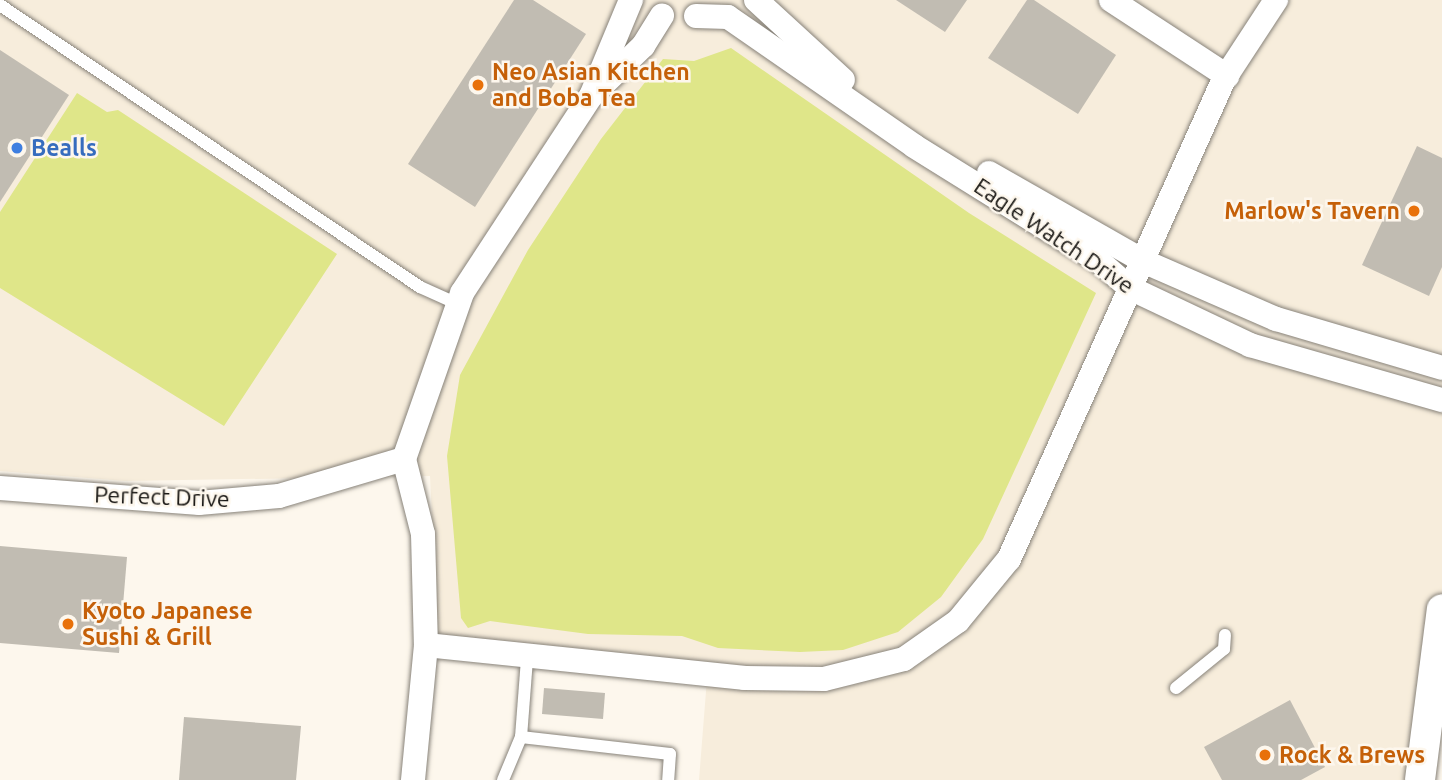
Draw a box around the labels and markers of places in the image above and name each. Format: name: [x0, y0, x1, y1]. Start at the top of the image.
place label: Neo Asian Kitchen and Boba Tea: [492, 58, 690, 112]
marker: Neo Asian Kitchen and Boba Tea: [470, 77, 486, 93]
place label: Bealls: [31, 134, 97, 162]
marker: Bealls: [9, 140, 25, 156]
place label: Marlow's Tavern: [1224, 197, 1400, 225]
marker: Marlow's Tavern: [1406, 203, 1422, 219]
place label: Kyoto Japanese Sushi & Grill: [82, 597, 253, 651]
marker: Kyoto Japanese Sushi & Grill: [60, 616, 76, 632]
place label: Rock & Brews: [1279, 741, 1425, 769]
marker: Rock & Brews: [1257, 747, 1273, 763]

